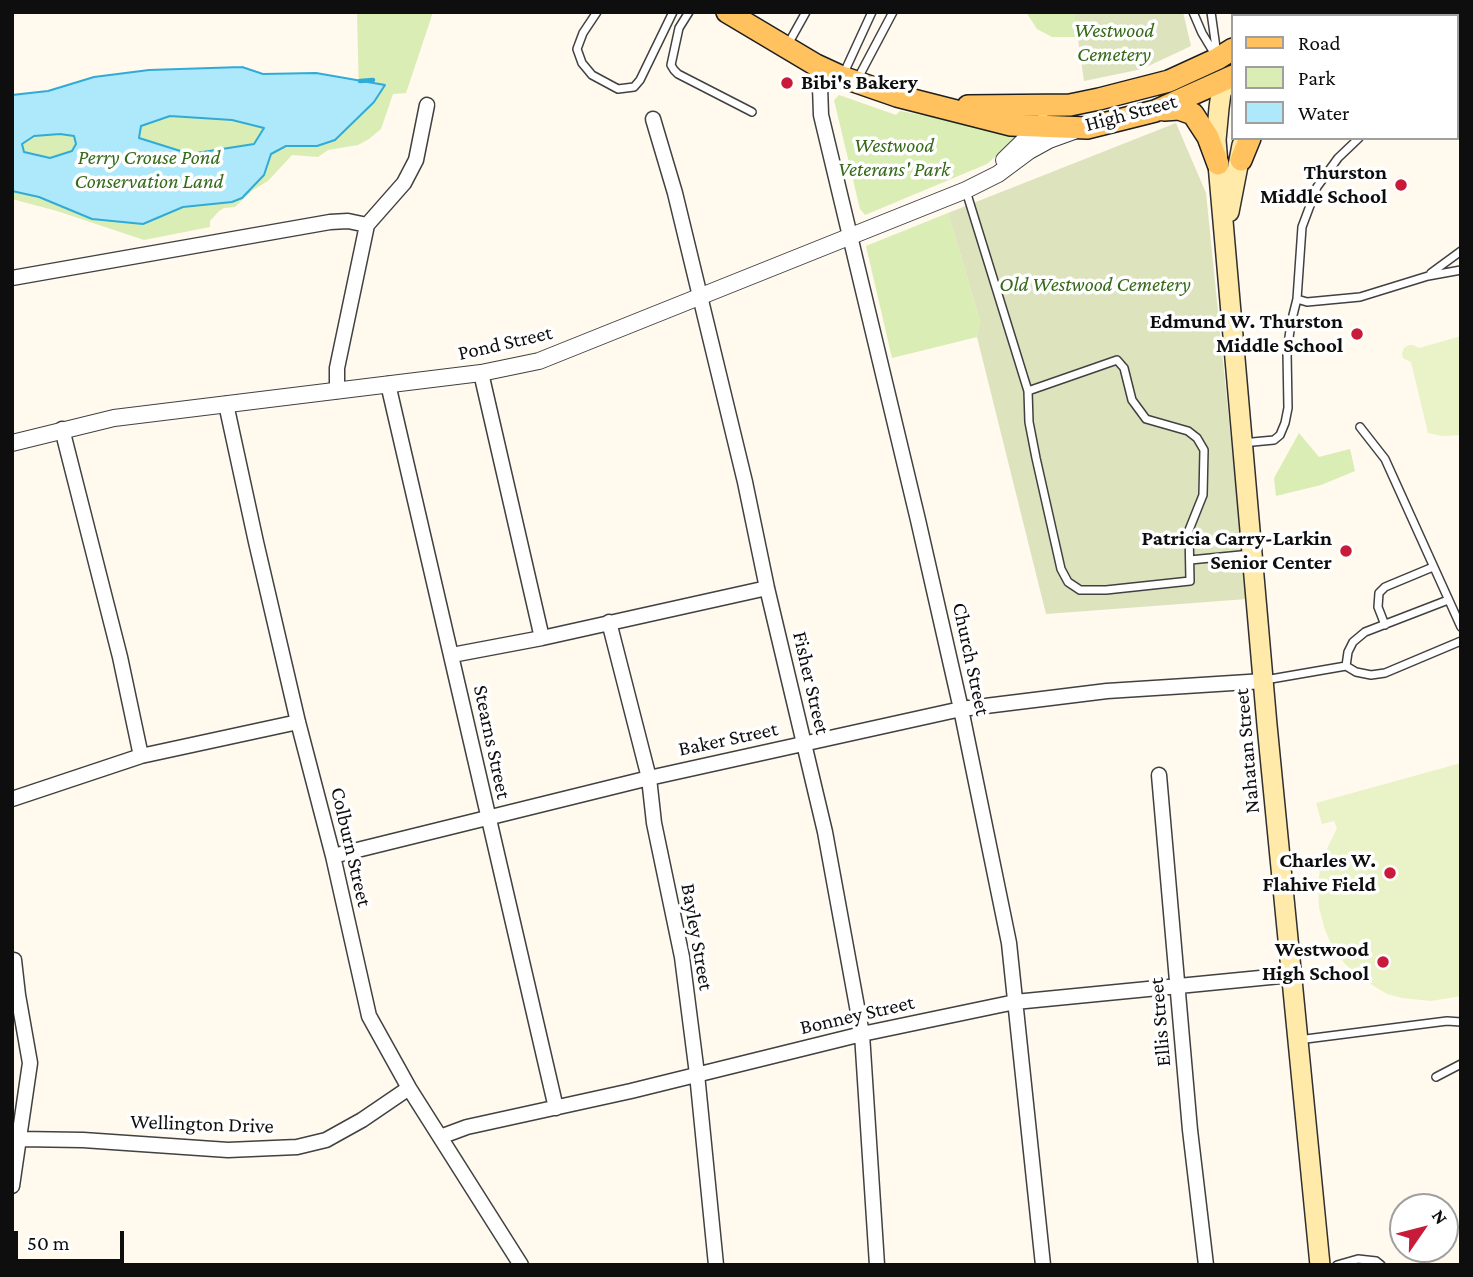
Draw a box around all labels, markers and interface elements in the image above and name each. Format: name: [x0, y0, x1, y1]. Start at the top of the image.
legend: [1232, 14, 1459, 140]
park label: Westwood Cemetery: [1074, 18, 1154, 68]
text: Road: [1298, 31, 1341, 55]
text: Park: [1298, 66, 1335, 90]
place label: Bibi's Bakery: [801, 70, 918, 96]
marker: Bibi's Bakery: [779, 75, 795, 91]
street label: High Street: [1082, 89, 1180, 137]
text: Water: [1298, 101, 1350, 125]
park label: Westwood Veterans' Park: [838, 133, 950, 183]
park label: Perry Crouse Pond Conservation Land: [75, 145, 223, 195]
place label: Thurston Middle School: [1260, 160, 1387, 210]
marker: Thurston Middle School: [1393, 177, 1409, 193]
park label: Old Westwood Cemetery: [999, 272, 1191, 298]
place label: Edmund W. Thurston Middle School: [1150, 309, 1343, 359]
street label: Pond Street: [455, 320, 555, 366]
marker: Edmund W. Thurston Middle School: [1349, 326, 1365, 342]
place label: Patricia Carry-Larkin Senior Center: [1141, 526, 1332, 576]
marker: Patricia Carry-Larkin Senior Center: [1338, 543, 1354, 559]
street label: Church Street: [947, 600, 995, 718]
street label: Fisher Street: [787, 629, 835, 737]
street label: Stearns Street: [468, 683, 516, 801]
street label: Nahatan Street: [1229, 687, 1265, 815]
street label: Baker Street: [676, 716, 780, 762]
street label: Colburn Street: [325, 785, 377, 909]
place label: Charles W. Flahive Field: [1263, 848, 1376, 898]
marker: Charles W. Flahive Field: [1382, 865, 1398, 881]
street label: Bayley Street: [675, 881, 719, 993]
place label: Westwood High School: [1262, 937, 1369, 987]
marker: Westwood High School: [1375, 954, 1391, 970]
street label: Ellis Street: [1144, 976, 1176, 1068]
street label: Bonney Street: [797, 990, 917, 1040]
street label: Wellington Drive: [130, 1109, 274, 1139]
north arrow: [1389, 1193, 1459, 1263]
text: N: [1428, 1205, 1452, 1228]
scale bar: [18, 1218, 128, 1262]
text: 50 m: [27, 1231, 70, 1255]

